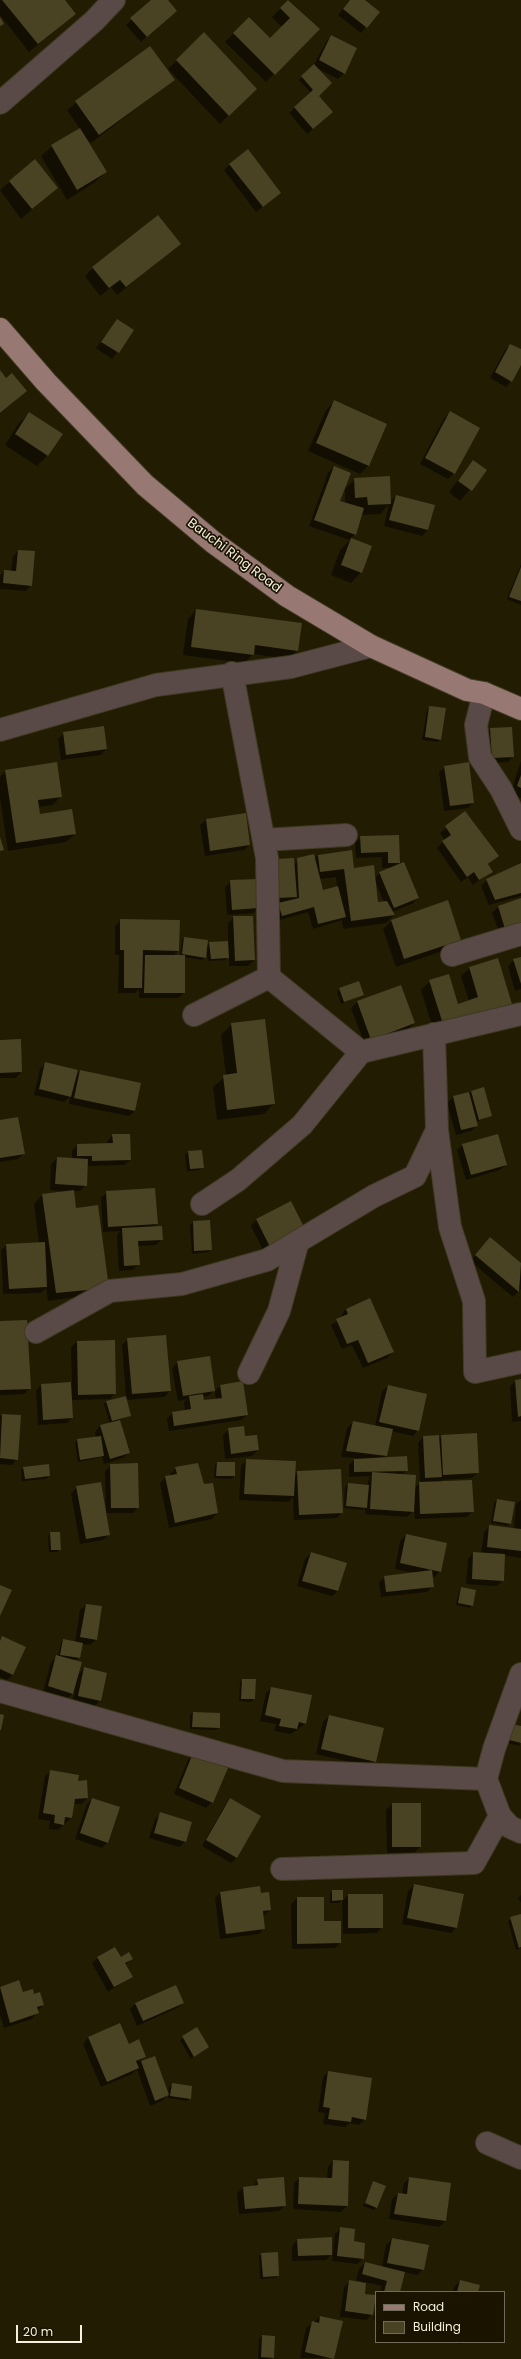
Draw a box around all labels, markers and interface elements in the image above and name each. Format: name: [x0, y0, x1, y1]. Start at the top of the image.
street label: Bauchi Ring Road: [184, 516, 284, 596]
legend: [375, 2291, 505, 2343]
text: Road: [413, 2298, 444, 2315]
scale bar: [18, 2317, 84, 2343]
text: Building: [413, 2318, 461, 2335]
text: 20 m: [23, 2323, 53, 2340]

